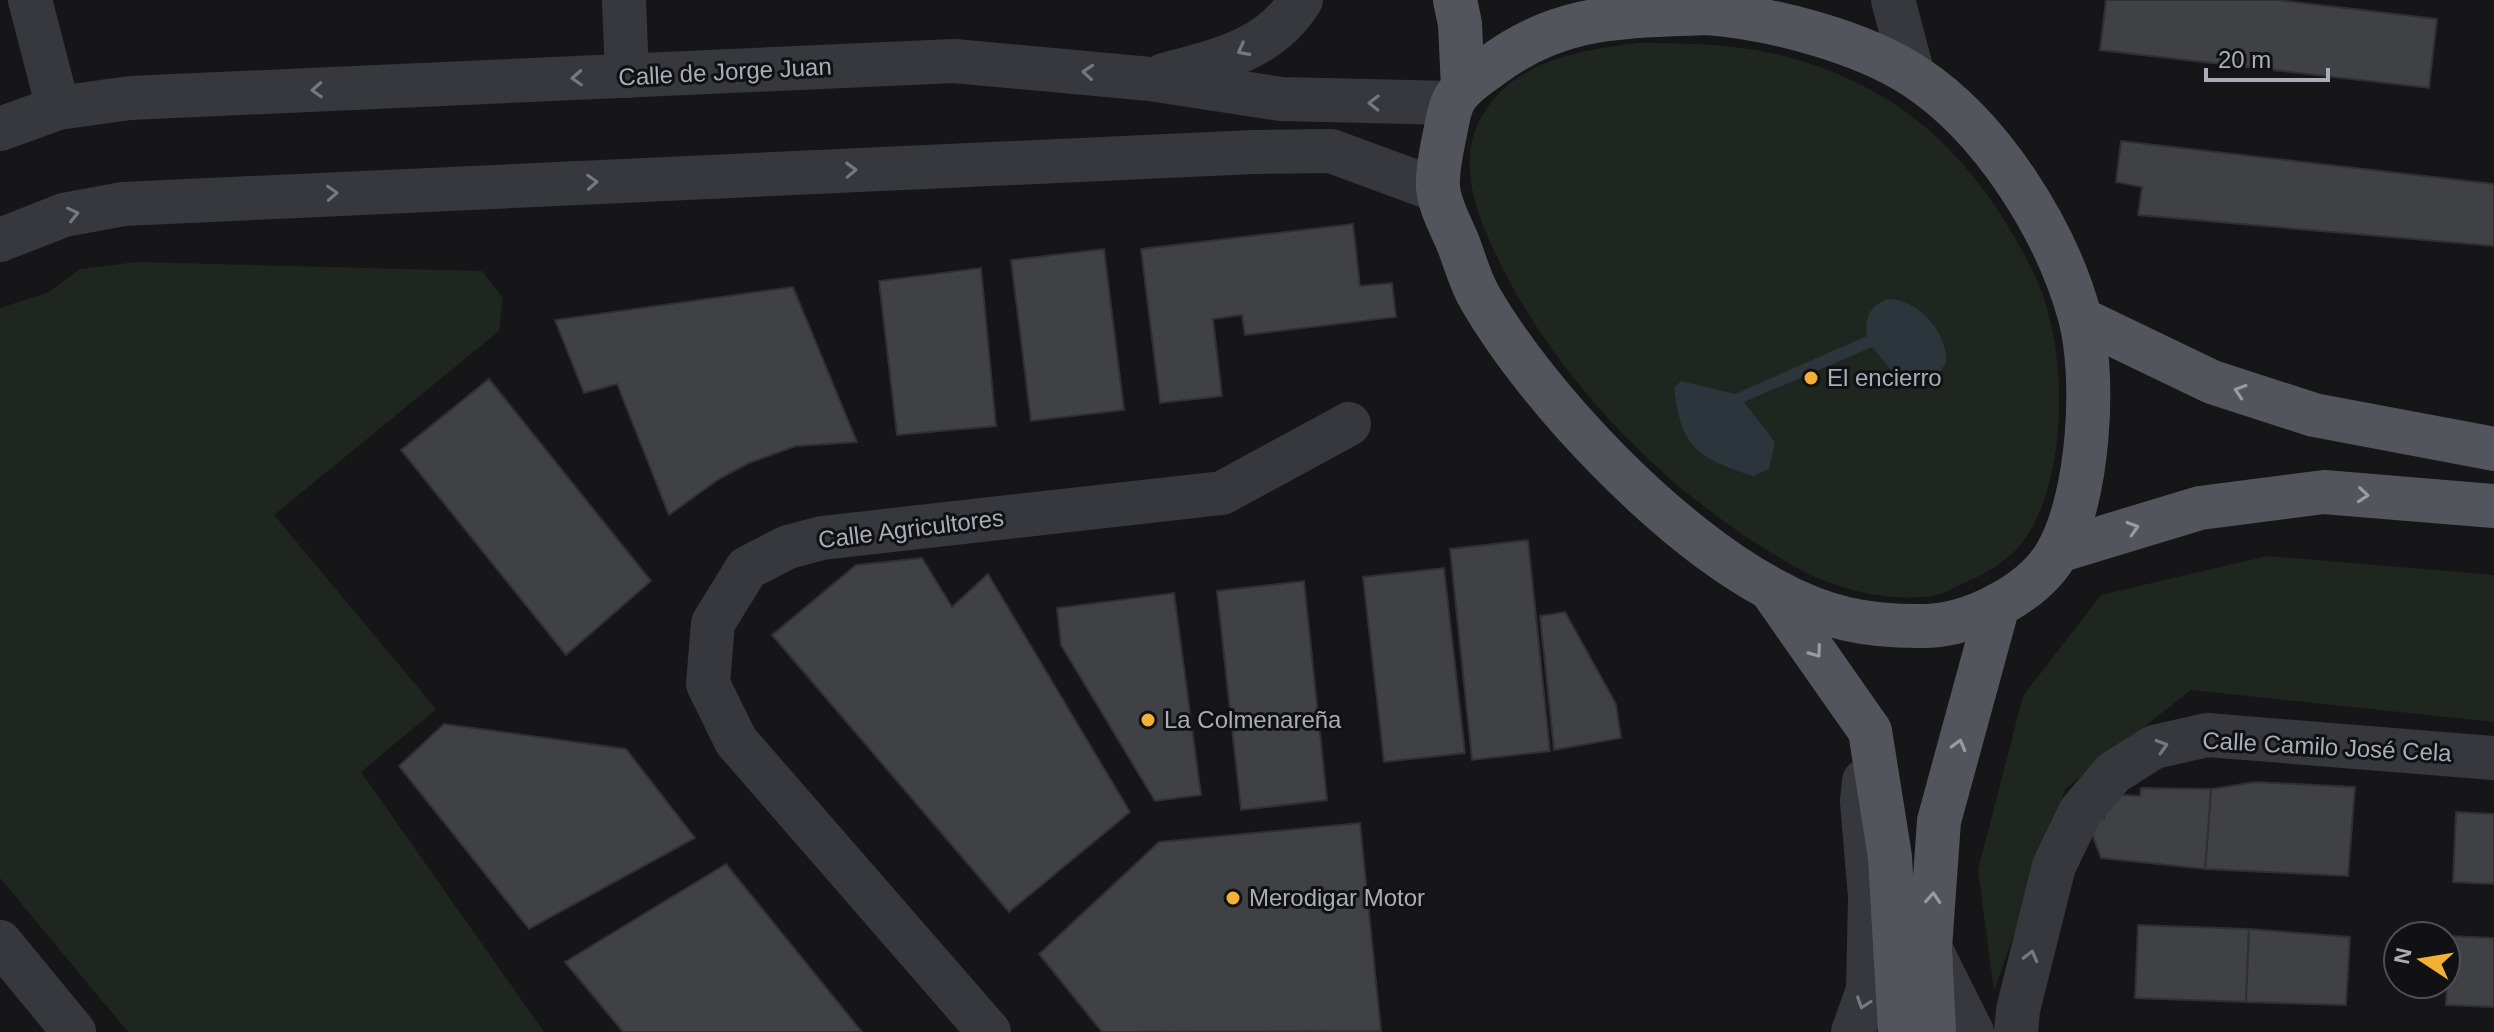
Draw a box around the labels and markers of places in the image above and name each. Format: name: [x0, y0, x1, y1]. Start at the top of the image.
place label: El encierro: [1827, 364, 1942, 391]
marker: El encierro: [1802, 369, 1820, 387]
place label: La Colmenareña: [1164, 706, 1342, 733]
marker: La Colmenareña: [1139, 711, 1157, 729]
place label: Merodigar Motor: [1249, 884, 1425, 911]
marker: Merodigar Motor: [1224, 889, 1242, 907]

